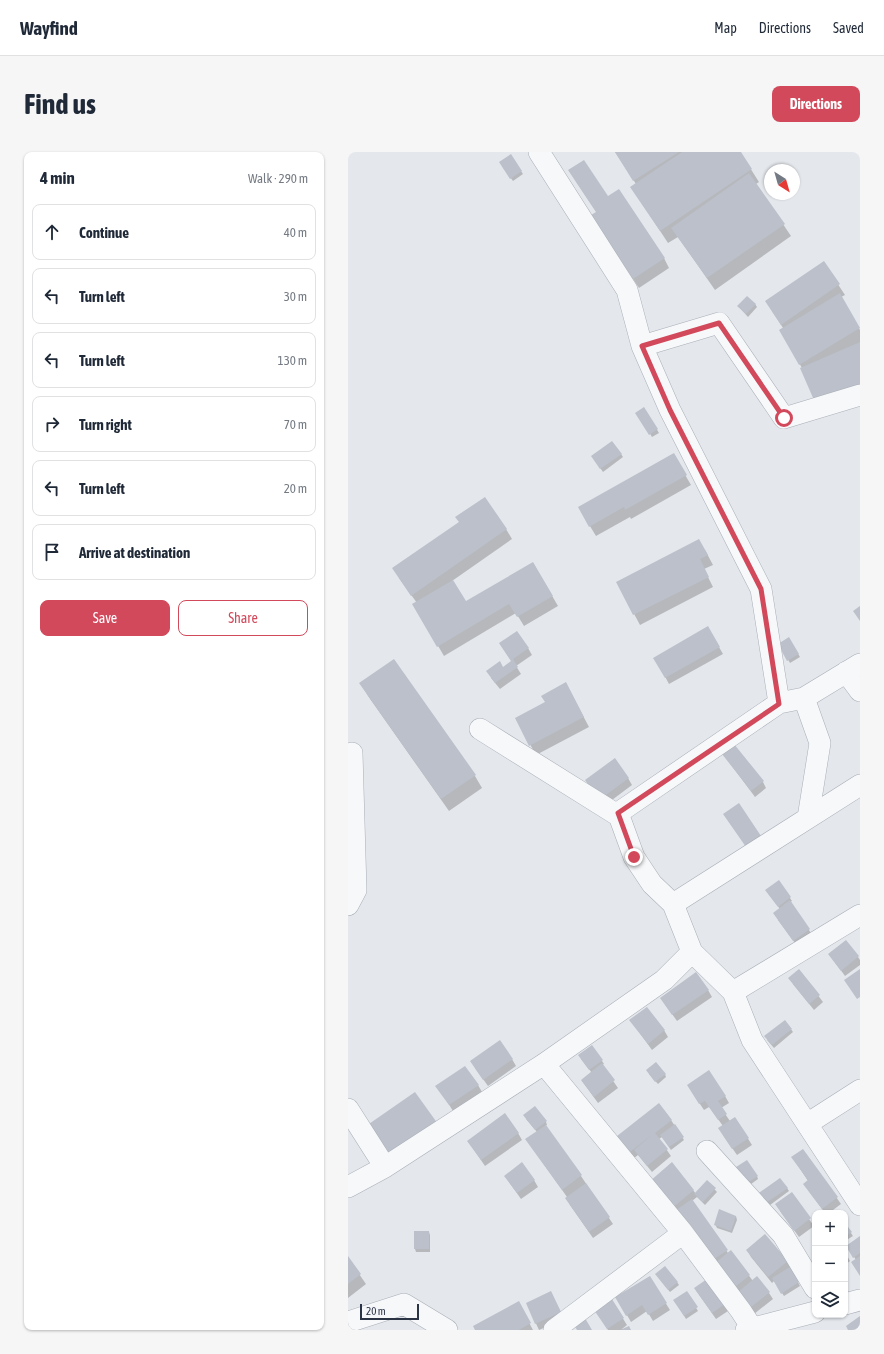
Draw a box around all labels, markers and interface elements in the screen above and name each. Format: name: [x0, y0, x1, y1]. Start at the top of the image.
text: Wayfind: [20, 17, 78, 39]
text: Map: [714, 20, 737, 36]
text: Directions: [759, 20, 811, 36]
text: Saved: [833, 20, 864, 36]
button: Directions: [772, 86, 860, 122]
text: Find us: [24, 88, 96, 120]
north arrow: [764, 164, 800, 200]
text: 4 min: [40, 168, 75, 188]
text: Walk · 290 m: [248, 171, 308, 186]
icon: ahead: [41, 221, 63, 243]
text: Continue: [79, 224, 129, 241]
text: 40 m: [284, 225, 307, 240]
icon: left: [41, 285, 63, 307]
text: Turn left: [79, 288, 125, 305]
text: 30 m: [284, 289, 307, 304]
icon: left: [41, 349, 63, 371]
text: Turn left: [79, 352, 125, 369]
text: 130 m: [278, 353, 307, 368]
route start: [775, 409, 793, 427]
icon: right: [41, 413, 63, 435]
text: Turn right: [79, 416, 132, 433]
text: 70 m: [284, 417, 307, 432]
icon: left: [41, 477, 63, 499]
text: Turn left: [79, 480, 125, 497]
text: 20 m: [284, 481, 307, 496]
icon: arrive: [41, 541, 63, 563]
text: Arrive at destination: [79, 544, 190, 561]
button: Save: [40, 600, 170, 636]
button: Share: [178, 600, 308, 636]
route end: [625, 848, 643, 866]
map controls: [812, 1210, 848, 1318]
button: +: [812, 1210, 848, 1246]
button: −: [812, 1246, 848, 1282]
button: layers: [812, 1282, 848, 1318]
scale bar: [360, 1302, 419, 1321]
text: 20 m: [366, 1305, 386, 1317]

